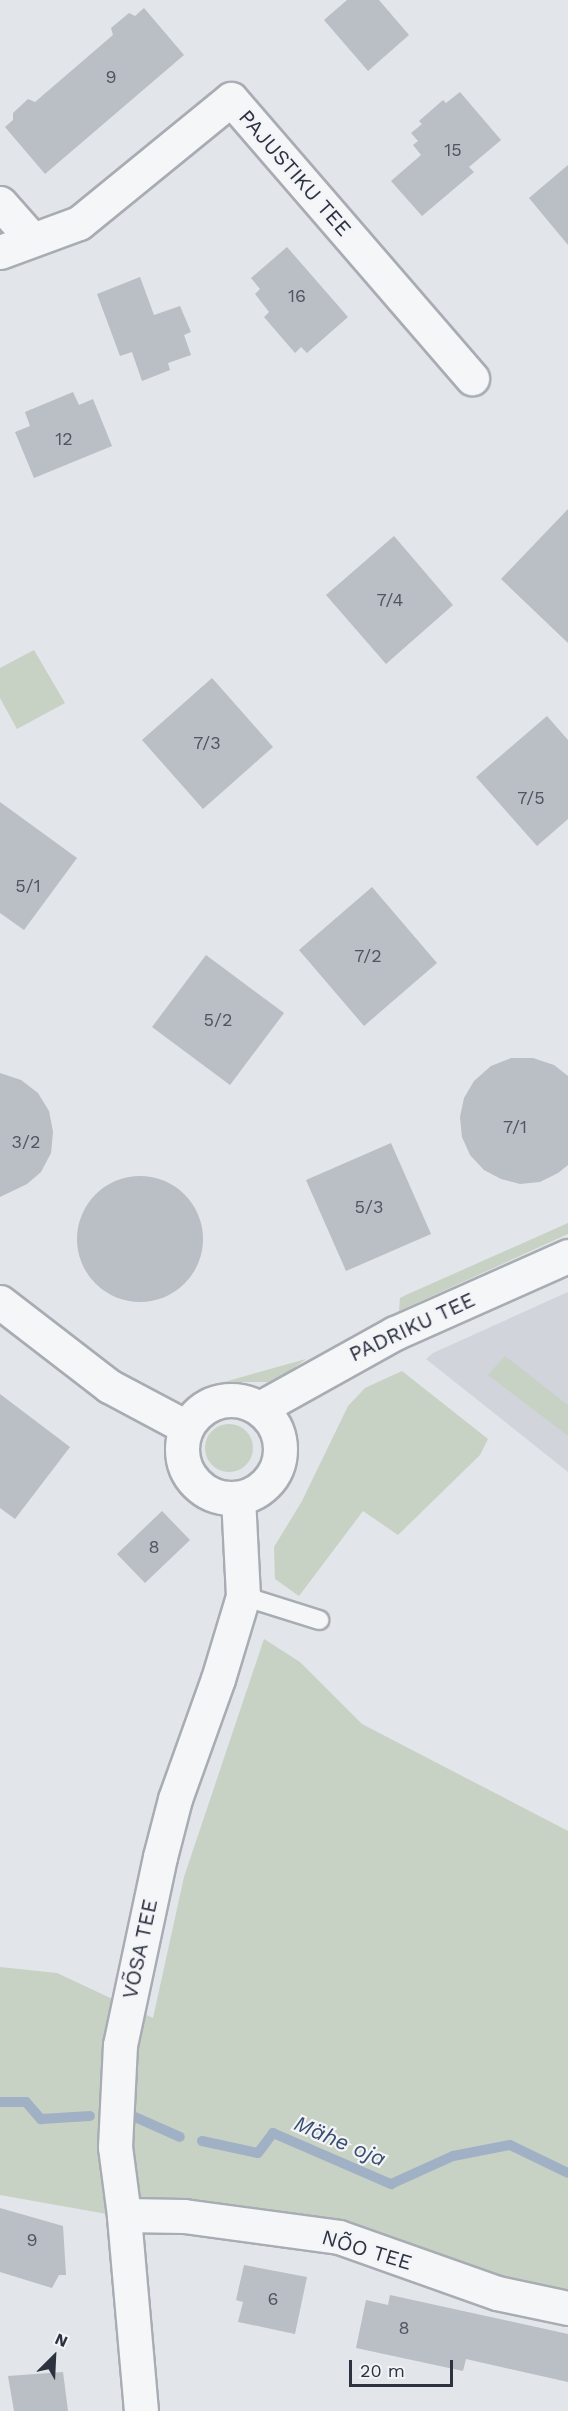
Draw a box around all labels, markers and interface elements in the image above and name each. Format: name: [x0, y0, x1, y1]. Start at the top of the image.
house number: 9: [105, 66, 117, 88]
street label: PAJUSTIKU TEE: [233, 105, 357, 241]
house number: 15: [444, 139, 462, 161]
house number: 16: [288, 285, 306, 307]
house number: 12: [55, 428, 73, 450]
house number: 7/4: [376, 589, 404, 611]
house number: 7/3: [193, 732, 221, 754]
house number: 7/5: [517, 787, 545, 809]
house number: 5/1: [15, 875, 41, 897]
house number: 7/2: [354, 945, 382, 967]
house number: 5/2: [204, 1009, 232, 1031]
house number: 7/1: [503, 1116, 527, 1138]
house number: 3/2: [12, 1131, 40, 1153]
house number: 5/3: [355, 1196, 383, 1218]
street label: PADRIKU TEE: [345, 1287, 479, 1367]
house number: 8: [148, 1536, 160, 1558]
street label: VÕSA TEE: [117, 1896, 163, 2002]
water label: Mähe oja: [290, 2110, 390, 2172]
street label: NÕO TEE: [319, 2224, 415, 2276]
house number: 9: [26, 2229, 38, 2251]
house number: 6: [268, 2288, 278, 2310]
house number: 8: [398, 2317, 410, 2339]
north arrow: [24, 2327, 84, 2387]
text: N: [52, 2329, 71, 2351]
scale bar: [352, 2348, 456, 2386]
text: 20 m: [360, 2360, 405, 2381]

